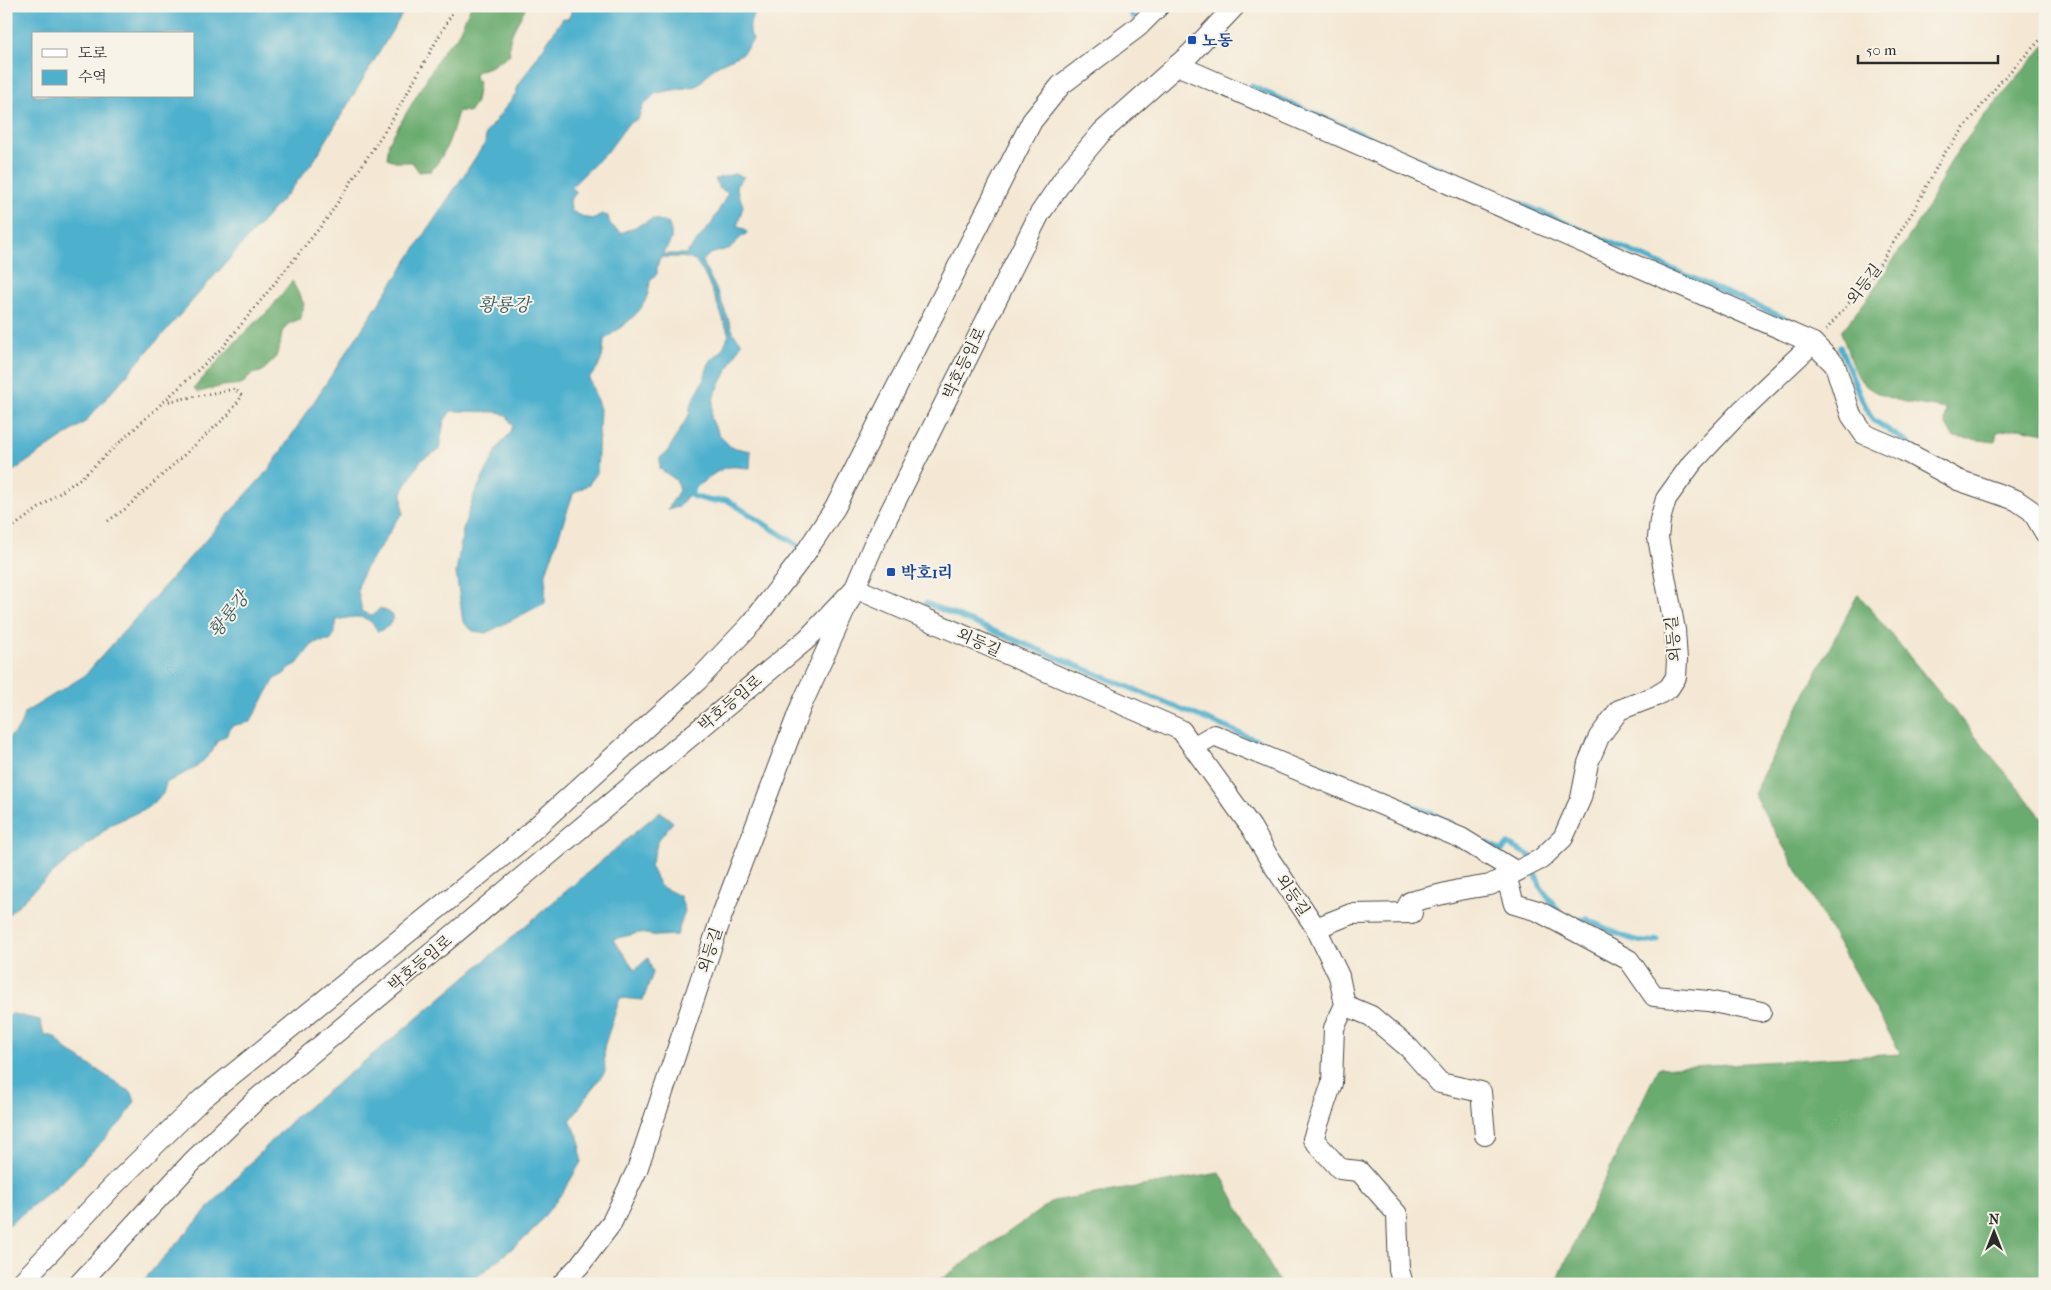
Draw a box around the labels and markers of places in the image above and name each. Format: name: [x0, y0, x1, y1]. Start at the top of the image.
place label: 노동: [1202, 31, 1233, 50]
marker: 노동: [1186, 34, 1198, 46]
place label: 박호1리: [901, 563, 953, 582]
marker: 박호1리: [885, 566, 897, 578]

